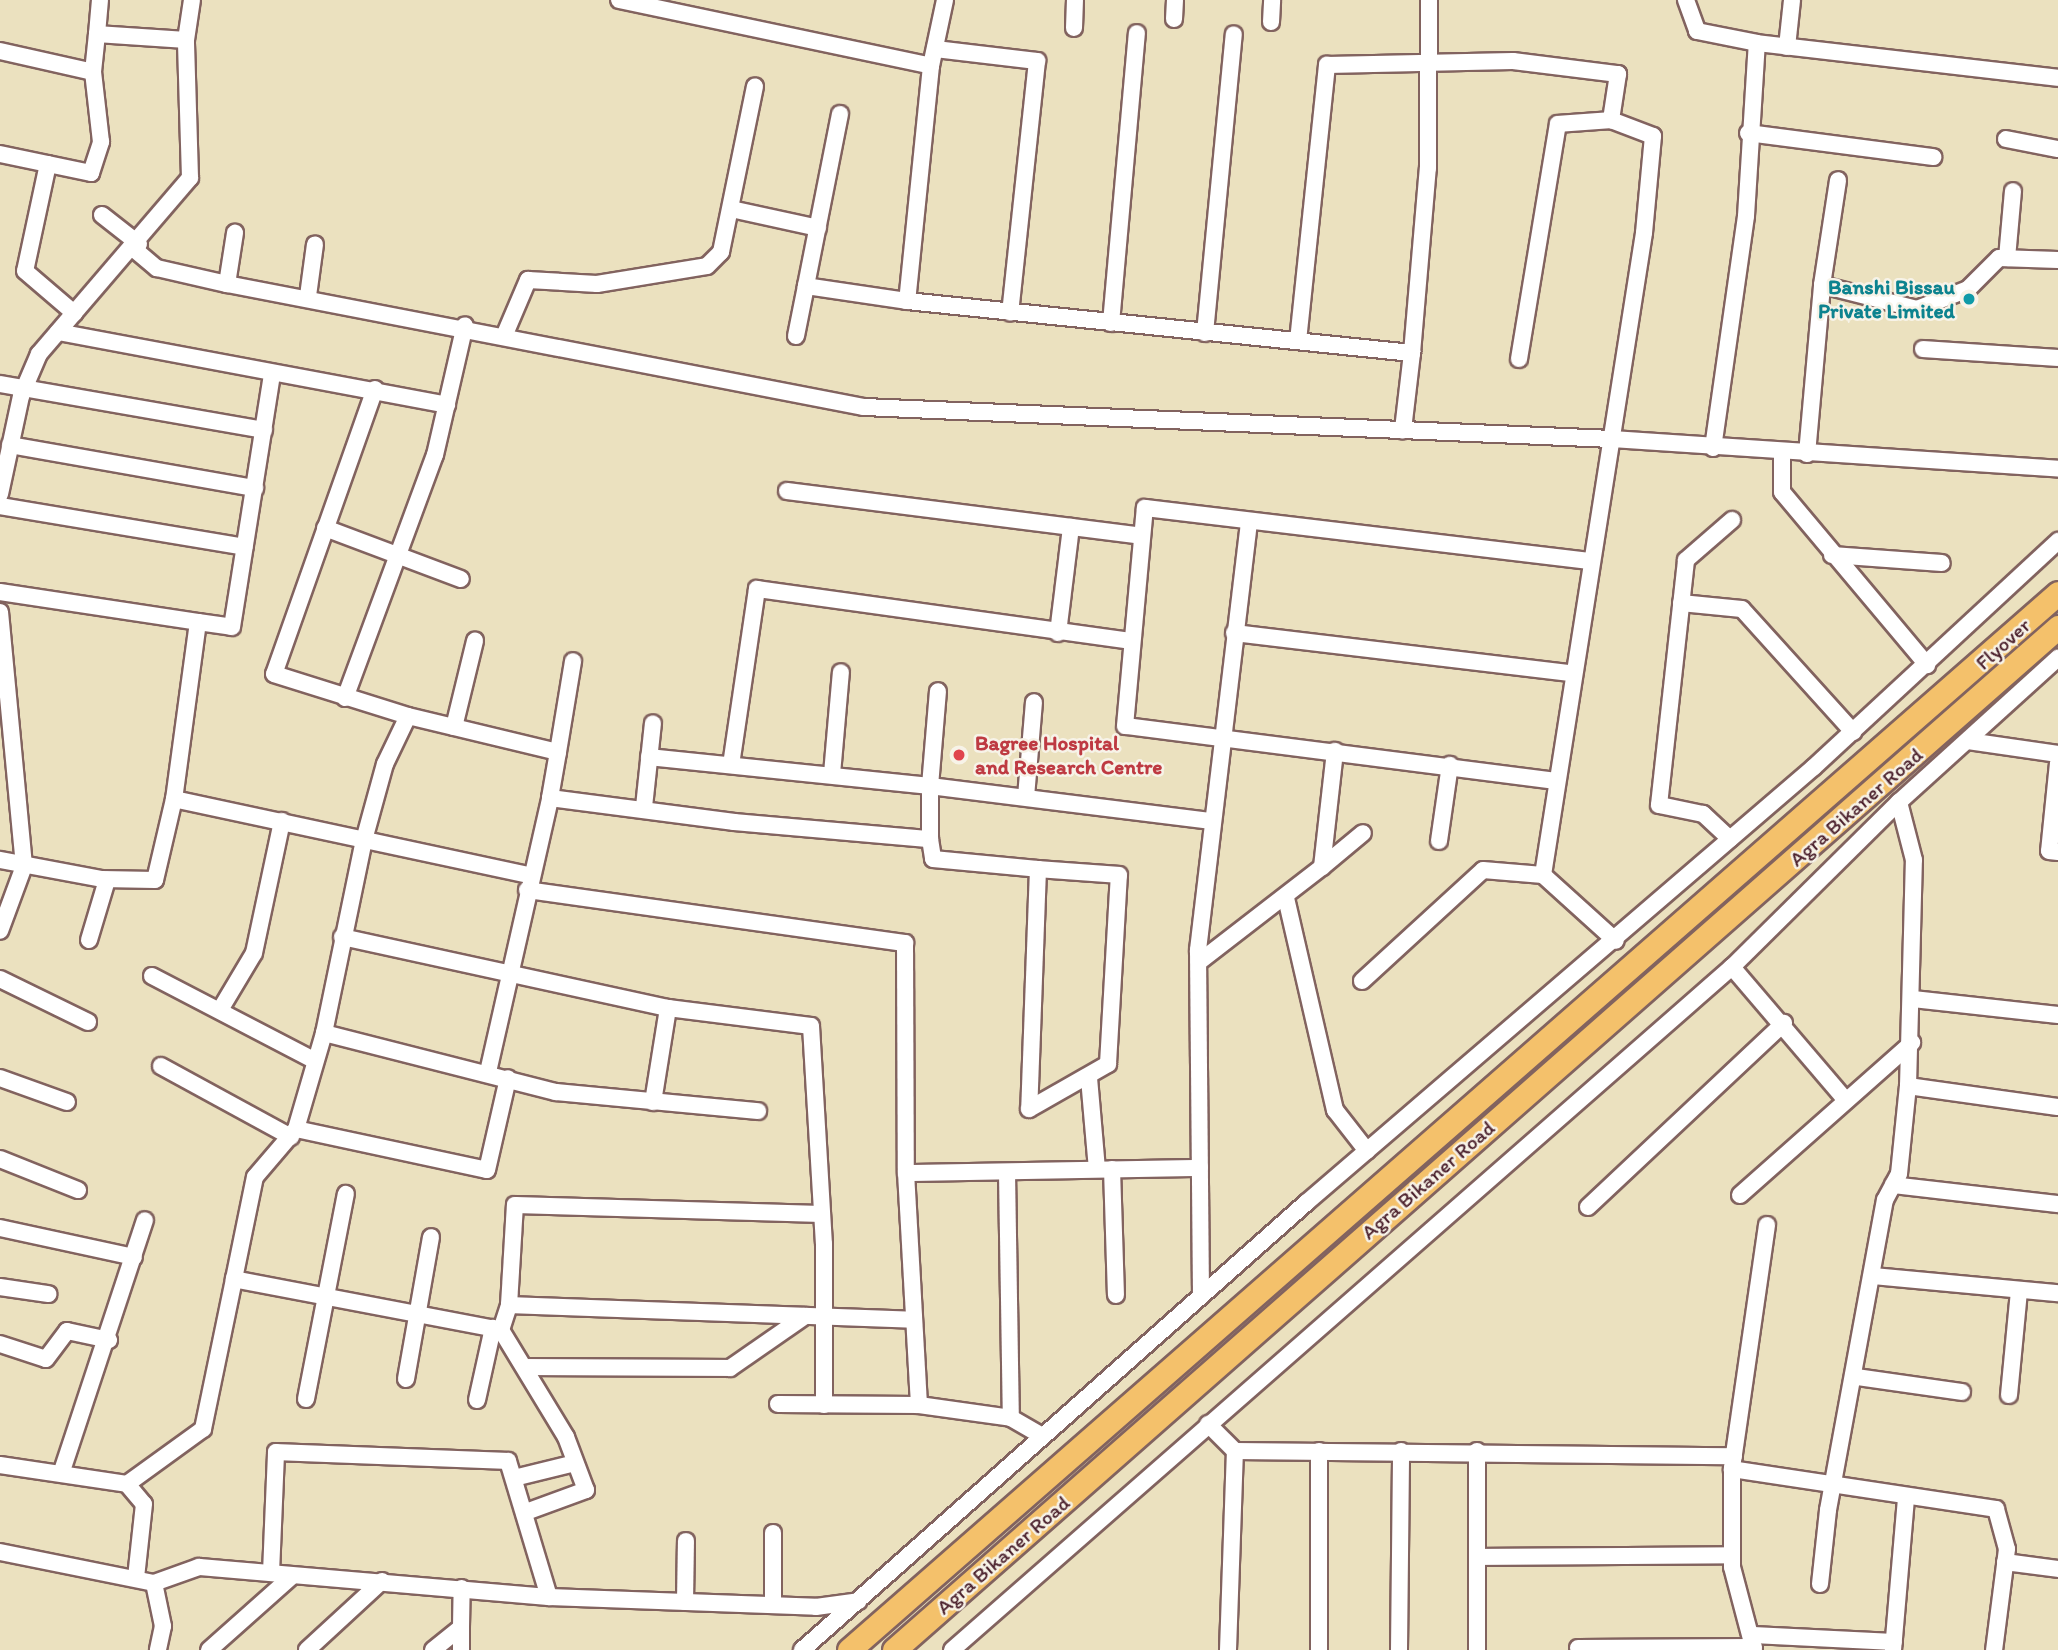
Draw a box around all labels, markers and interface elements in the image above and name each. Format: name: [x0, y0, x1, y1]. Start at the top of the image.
place label: Banshi Bissau Private Limited: [1818, 274, 1955, 324]
marker: Banshi Bissau Private Limited: [1961, 291, 1977, 307]
street label: Flyover: [1970, 613, 2036, 675]
place label: Bagree Hospital and Research Centre: [975, 730, 1162, 780]
street label: Agra Bikaner Road: [1785, 743, 1927, 871]
marker: Bagree Hospital and Research Centre: [949, 745, 969, 765]
street label: Agra Bikaner Road: [1357, 1116, 1499, 1244]
street label: Agra Bikaner Road: [932, 1491, 1074, 1619]

